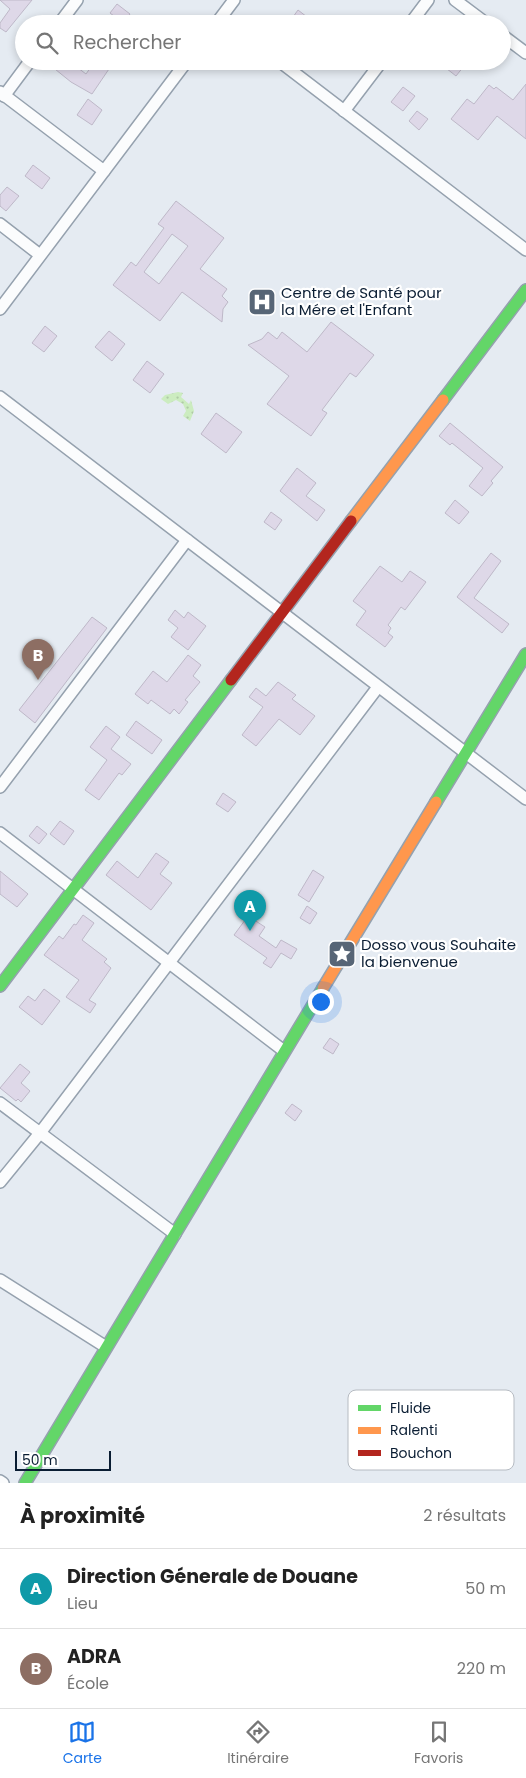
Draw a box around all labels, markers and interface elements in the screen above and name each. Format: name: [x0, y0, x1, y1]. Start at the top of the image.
search box: [15, 15, 511, 70]
icon: search: [33, 29, 61, 57]
text: Rechercher: [73, 29, 181, 56]
place label: Centre de Santé pour la Mére et l'Enfant: [281, 282, 442, 320]
hospital icon: Centre de Santé pour la Mére et l'Enfant: [247, 287, 277, 317]
pin: B: [22, 639, 54, 680]
pin: A: [234, 890, 266, 931]
place label: Dosso vous Souhaite la bienvenue: [361, 934, 516, 972]
place icon: Dosso vous Souhaite la bienvenue: [327, 939, 357, 969]
your location: [308, 989, 334, 1015]
legend: [348, 1390, 514, 1470]
text: Fluide: [390, 1398, 431, 1418]
text: Ralenti: [390, 1420, 438, 1440]
text: Bouchon: [390, 1443, 452, 1463]
scale bar: [15, 1448, 111, 1471]
text: 50 m: [22, 1450, 58, 1470]
text: À proximité: [20, 1501, 145, 1530]
text: 2 résultats: [423, 1504, 506, 1527]
text: Direction Génerale de Douane: [67, 1563, 358, 1590]
text: A: [30, 1577, 42, 1600]
text: 50 m: [465, 1577, 506, 1600]
text: Lieu: [67, 1592, 98, 1615]
text: ADRA: [67, 1643, 121, 1670]
text: B: [31, 1657, 41, 1680]
text: 220 m: [457, 1657, 506, 1680]
text: École: [67, 1672, 109, 1695]
tab: Carte: [63, 1718, 102, 1769]
tab: Itinéraire: [227, 1718, 289, 1769]
tab: Favoris: [414, 1718, 463, 1769]

